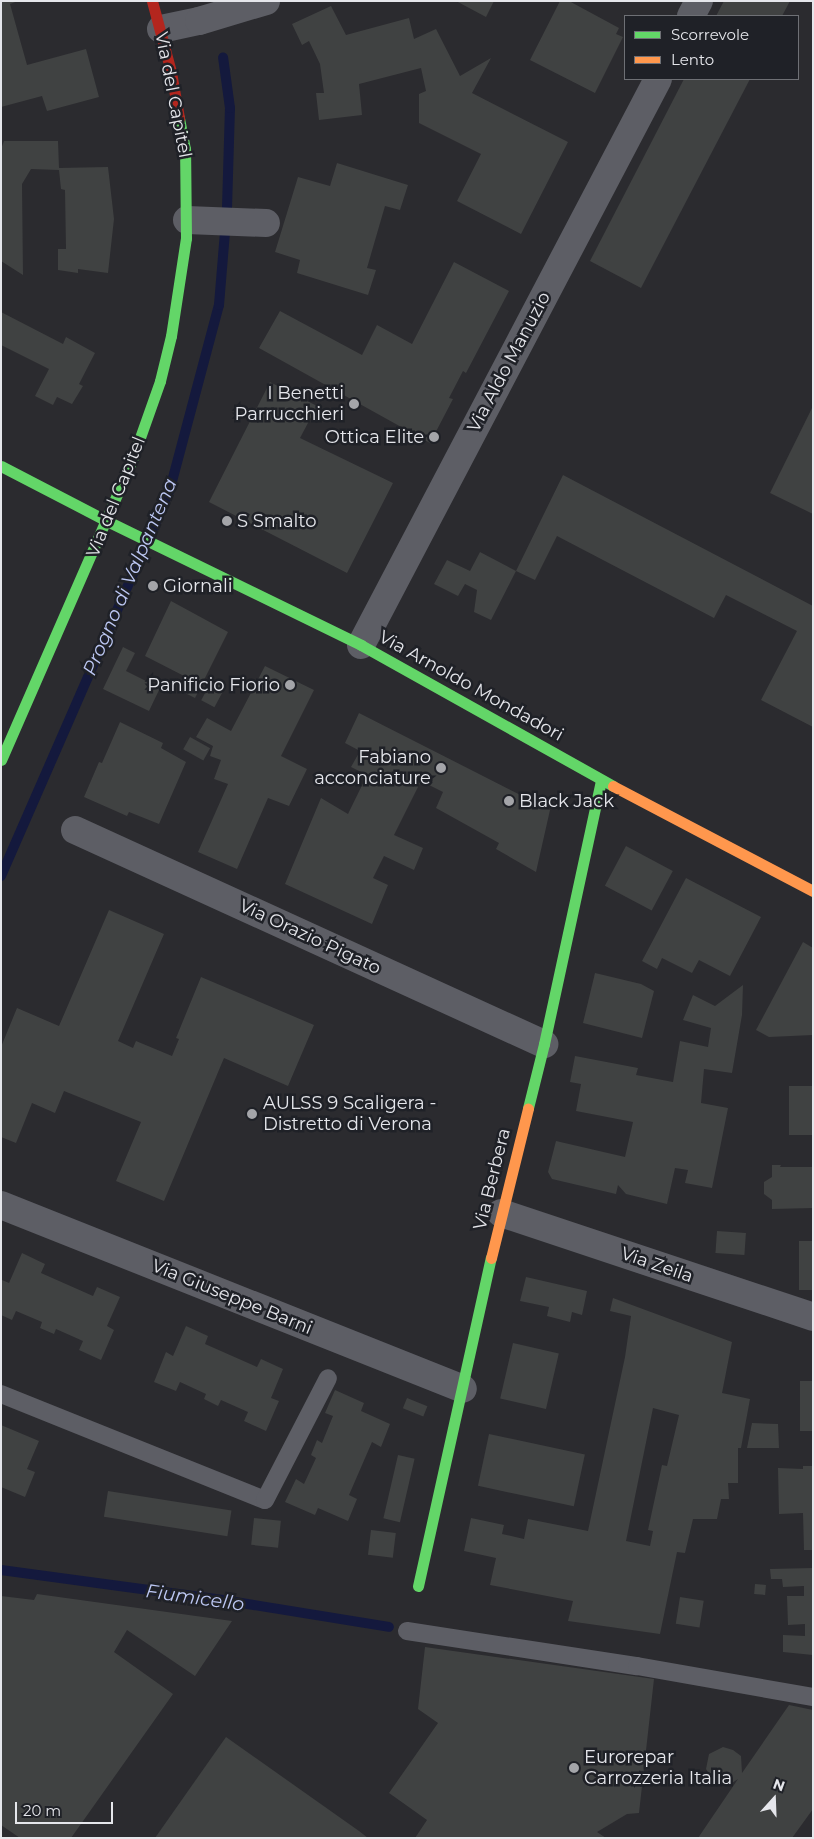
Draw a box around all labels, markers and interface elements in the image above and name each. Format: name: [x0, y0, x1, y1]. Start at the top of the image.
legend: [624, 15, 799, 80]
text: Scorrevole: [671, 25, 749, 44]
street label: Via del Capitel: [150, 30, 196, 160]
text: Lento: [671, 50, 714, 69]
street label: Via Aldo Manuzio: [463, 288, 555, 436]
place label: I Benetti Parrucchieri: [235, 383, 344, 426]
marker: I Benetti Parrucchieri: [348, 398, 360, 410]
place label: Ottica Elite: [325, 426, 424, 448]
marker: Ottica Elite: [428, 431, 440, 443]
street label: Via del Capitel: [82, 434, 150, 560]
water label: Progno di Valpantena: [78, 475, 182, 679]
place label: S Smalto: [237, 510, 317, 532]
marker: S Smalto: [221, 515, 233, 527]
place label: Giornali: [163, 575, 233, 597]
marker: Giornali: [147, 580, 159, 592]
street label: Via Arnoldo Mondadori: [375, 626, 567, 746]
place label: Panificio Fiorio: [147, 674, 280, 696]
marker: Panificio Fiorio: [284, 679, 296, 691]
place label: Fabiano acconciature: [314, 747, 431, 790]
marker: Fabiano acconciature: [435, 762, 447, 774]
place label: Black Jack: [519, 790, 614, 812]
marker: Black Jack: [503, 795, 515, 807]
street label: Via Orazio Pigato: [236, 895, 384, 979]
place label: AULSS 9 Scaligera - Distretto di Verona: [263, 1093, 436, 1136]
marker: AULSS 9 Scaligera - Distretto di Verona: [245, 1107, 259, 1121]
street label: Via Berbera: [469, 1126, 515, 1232]
street label: Via Zeila: [618, 1243, 696, 1287]
street label: Via Giuseppe Barni: [149, 1255, 315, 1339]
water label: Fiumicello: [144, 1580, 246, 1616]
place label: Eurorepar Carrozzeria Italia: [584, 1747, 732, 1790]
marker: Eurorepar Carrozzeria Italia: [568, 1762, 580, 1774]
north arrow: [749, 1774, 799, 1824]
text: N: [771, 1775, 788, 1795]
scale bar: [18, 1792, 115, 1824]
text: 20 m: [23, 1801, 61, 1820]

